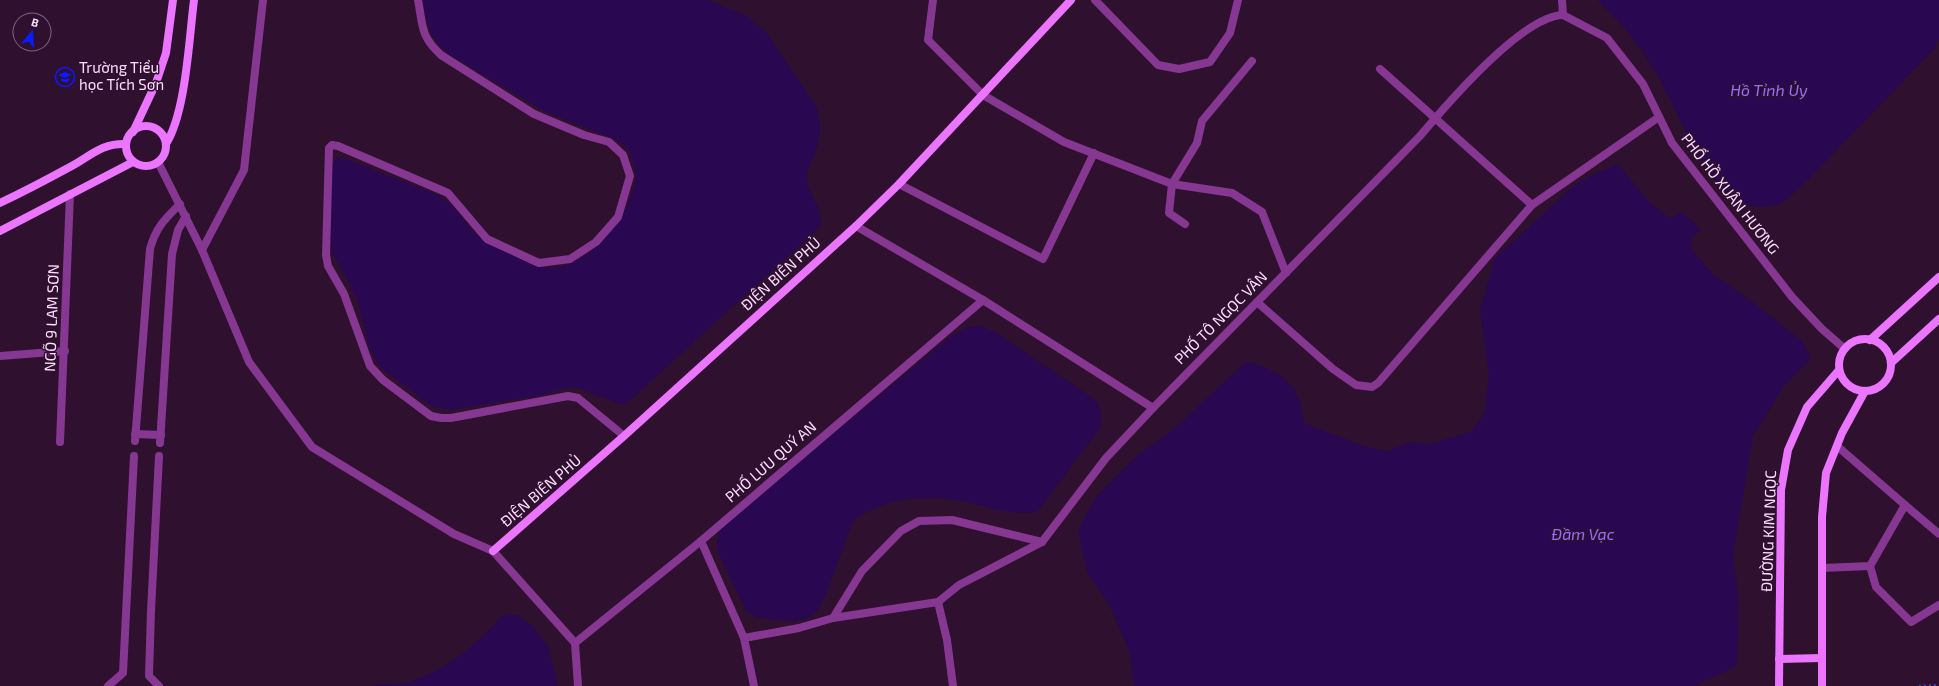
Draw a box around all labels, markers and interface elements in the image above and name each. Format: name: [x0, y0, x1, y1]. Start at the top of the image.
north arrow: [12, 12, 52, 52]
text: B: [30, 15, 41, 29]
place label: Trường Tiểu học Tích Sơn: [79, 58, 164, 93]
school or university icon: Trường Tiểu học Tích Sơn: [54, 66, 76, 88]
water label: Hồ Tỉnh Ủy: [1730, 80, 1808, 100]
street label: PHỐ HỒ XUÂN HƯƠNG: [1678, 128, 1785, 257]
street label: ĐIỆN BIÊN PHỦ: [736, 232, 824, 314]
street label: NGÕ 9 LAM SƠN: [40, 264, 62, 372]
street label: PHỐ TÔ NGỌC VÂN: [1169, 266, 1270, 367]
street label: PHỐ LƯU QUÝ AN: [720, 415, 820, 506]
street label: ĐIỆN BIÊN PHỦ: [496, 450, 584, 530]
street label: ĐƯỜNG KIM NGỌC: [1757, 469, 1779, 592]
water label: Đầm Vạc: [1552, 524, 1615, 543]

